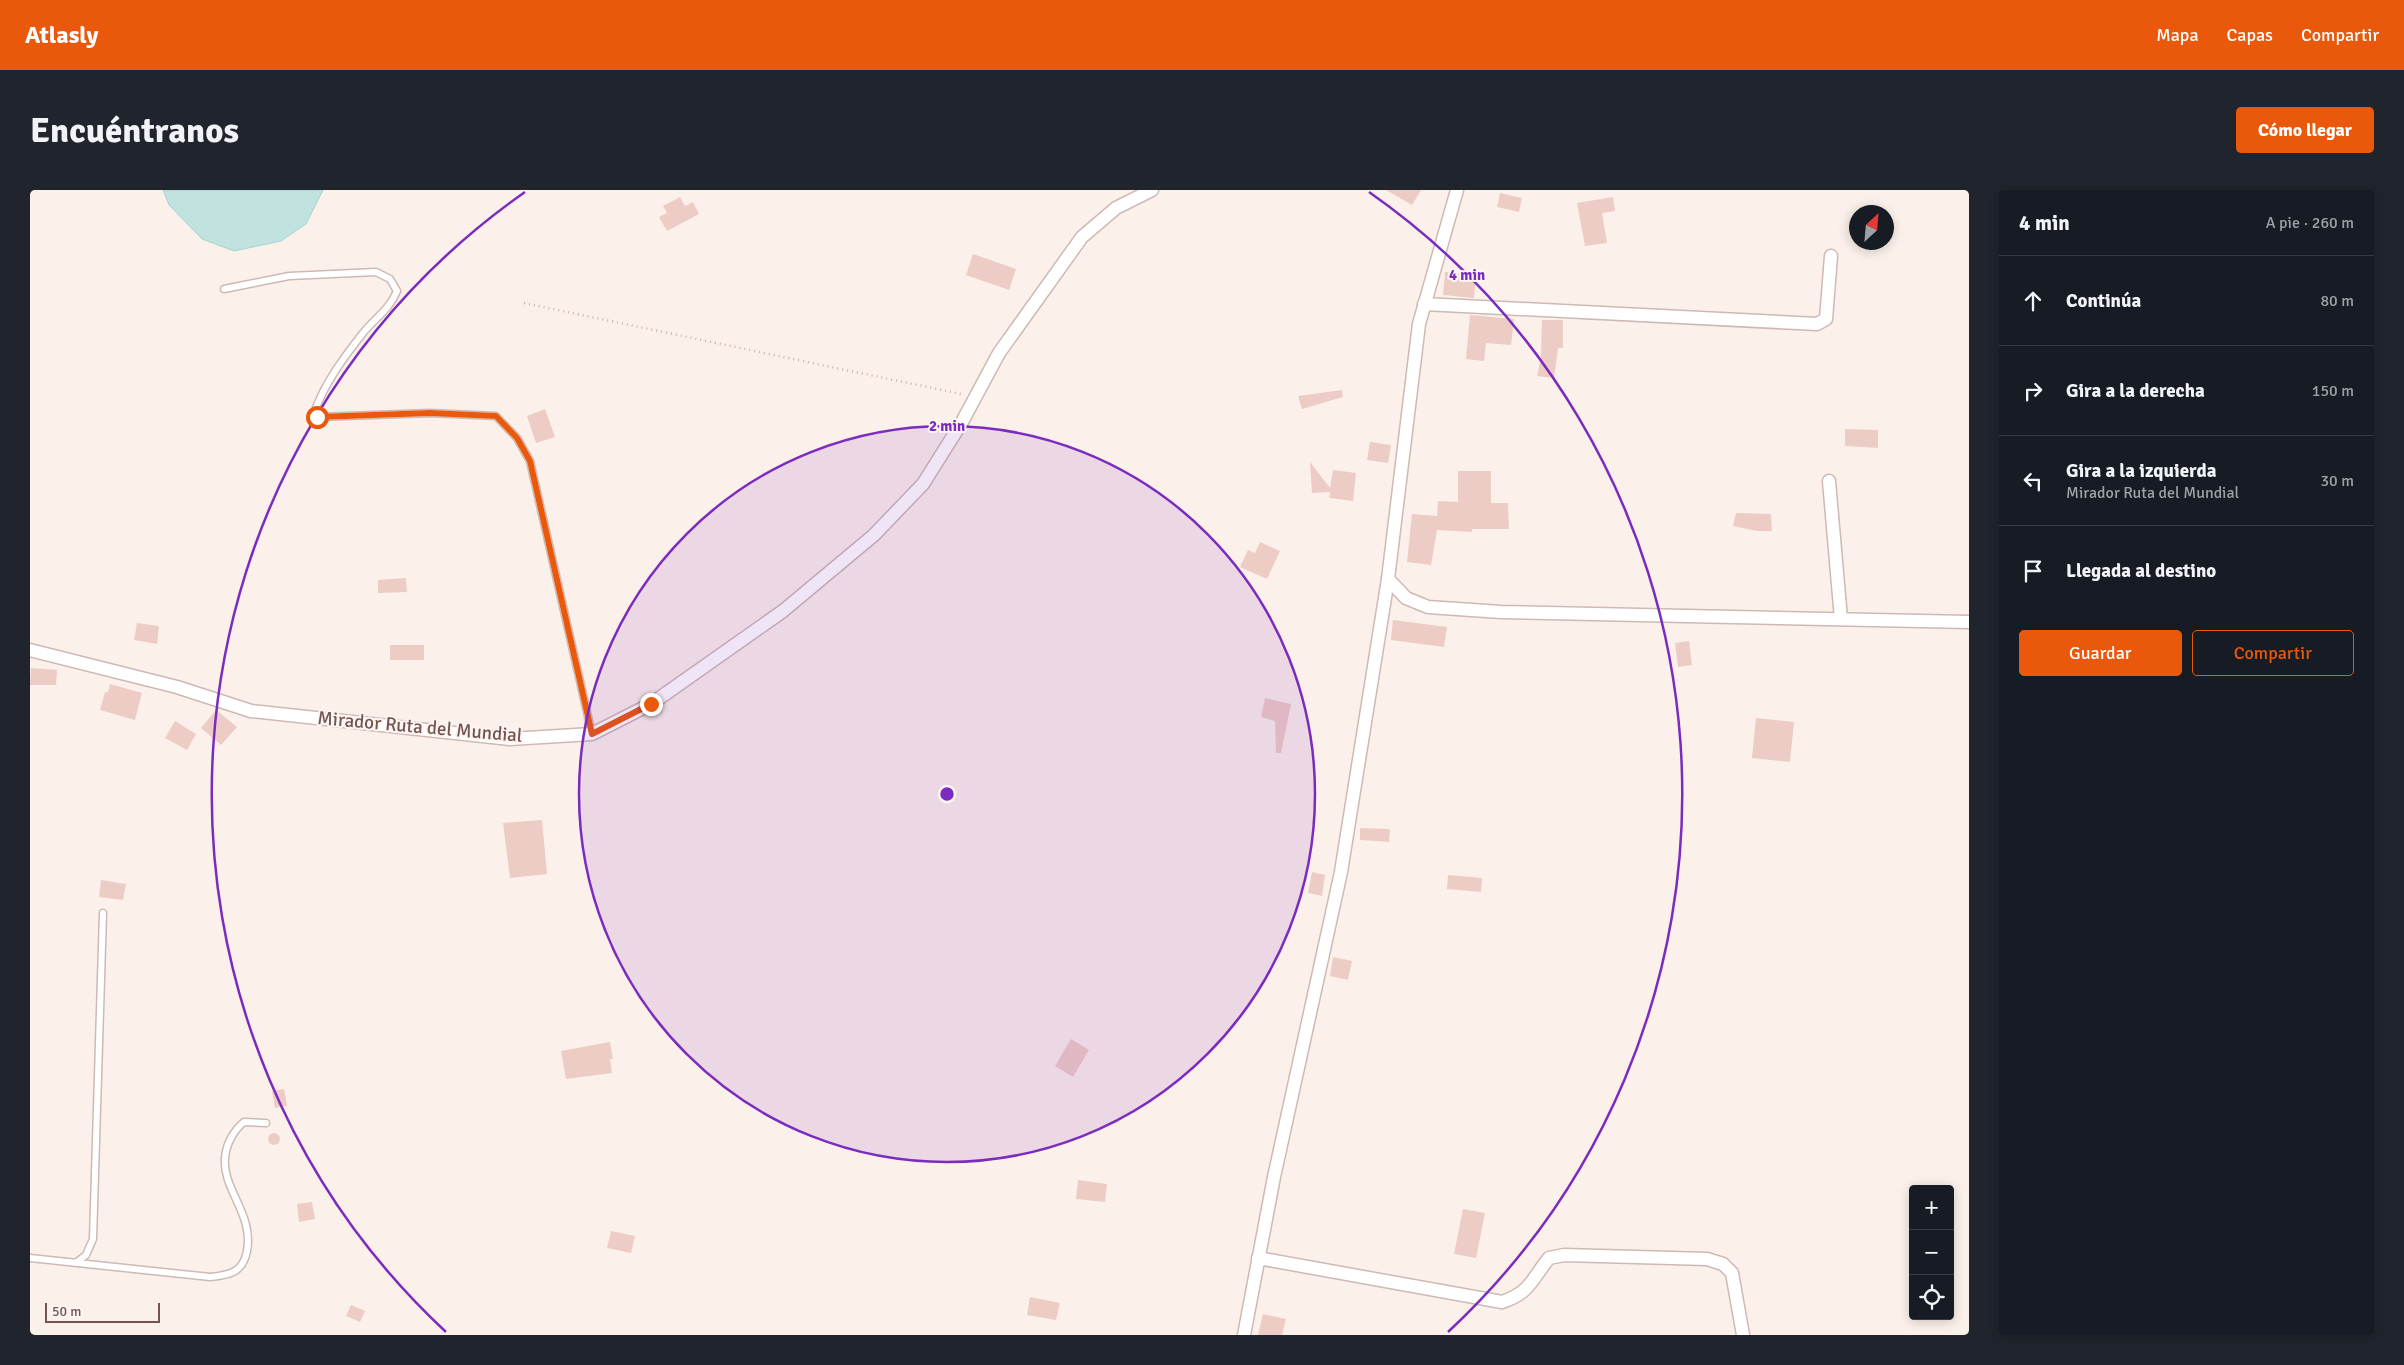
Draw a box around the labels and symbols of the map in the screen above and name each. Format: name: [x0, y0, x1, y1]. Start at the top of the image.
north arrow: [1849, 205, 1894, 250]
text: 4 min: [1449, 266, 1485, 284]
route start: [306, 406, 329, 429]
text: 2 min: [929, 417, 965, 435]
route end: [640, 693, 663, 716]
street label: Mirador Ruta del Mundial: [317, 706, 523, 748]
centre of rings: [938, 785, 956, 803]
scale bar: [45, 1300, 160, 1323]

